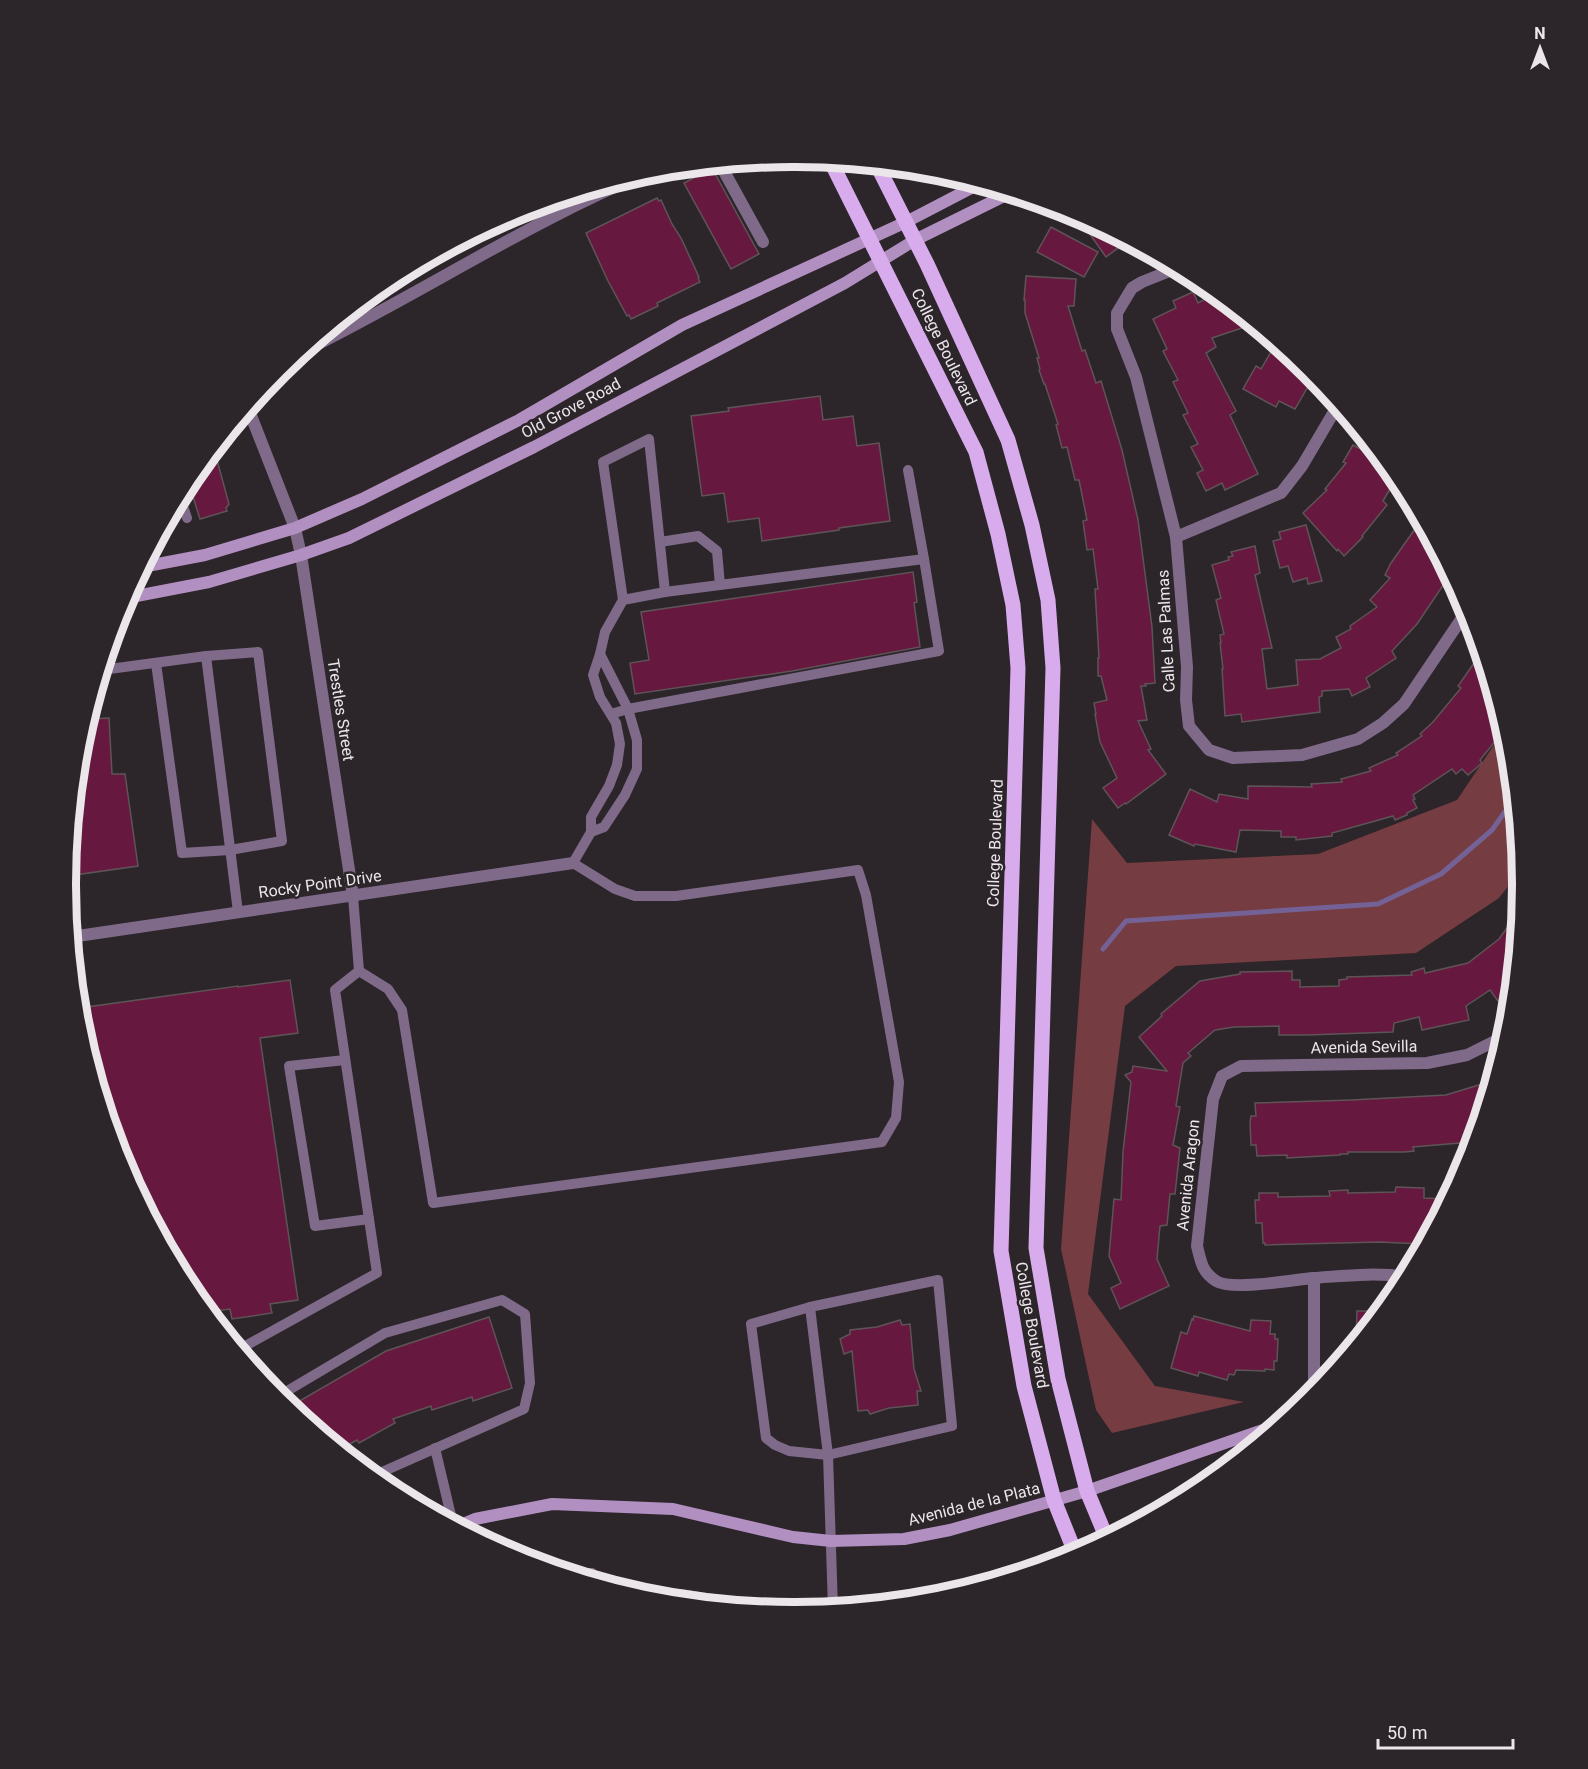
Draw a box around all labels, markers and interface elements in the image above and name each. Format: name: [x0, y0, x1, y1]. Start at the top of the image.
north arrow: [1510, 18, 1570, 78]
text: N: [1534, 24, 1546, 43]
street label: College Boulevard: [907, 285, 981, 409]
street label: Old Grove Road: [518, 374, 624, 442]
street label: Calle Las Palmas: [1153, 569, 1179, 693]
street label: Trestles Street: [324, 658, 358, 762]
street label: College Boulevard: [983, 779, 1007, 907]
street label: Rocky Point Drive: [257, 866, 383, 902]
street label: Avenida Sevilla: [1311, 1037, 1417, 1057]
street label: Avenida Aragon: [1173, 1118, 1203, 1232]
street label: College Boulevard: [1012, 1260, 1052, 1390]
street label: Avenida de la Plata: [906, 1478, 1042, 1530]
scale bar: [1378, 1712, 1513, 1750]
text: 50 m: [1387, 1722, 1427, 1743]

